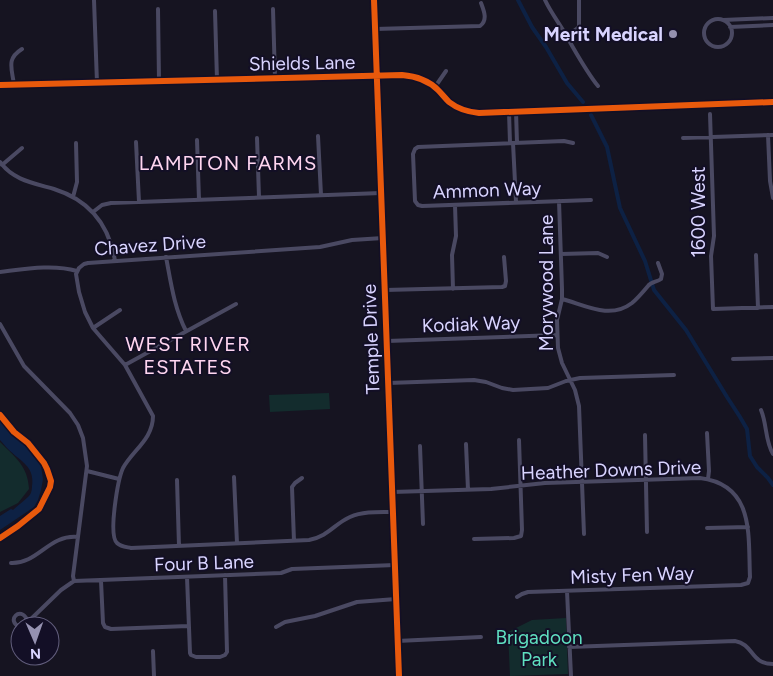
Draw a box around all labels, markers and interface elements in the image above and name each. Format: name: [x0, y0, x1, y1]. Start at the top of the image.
place label: Merit Medical: [544, 23, 663, 46]
marker: Merit Medical: [667, 28, 679, 40]
street label: Shields Lane: [249, 51, 355, 75]
district label: LAMPTON FARMS: [139, 151, 317, 175]
street label: 1600 West: [687, 166, 710, 258]
street label: Ammon Way: [432, 177, 542, 203]
street label: Morywood Lane: [535, 215, 558, 351]
street label: Chavez Drive: [93, 230, 207, 260]
street label: Temple Drive: [358, 283, 384, 395]
street label: Kodiak Way: [421, 311, 521, 337]
district label: WEST RIVER ESTATES: [125, 332, 251, 379]
street label: Heather Downs Drive: [520, 455, 702, 485]
street label: Four B Lane: [154, 550, 254, 576]
street label: Misty Fen Way: [570, 561, 694, 589]
north arrow: [10, 616, 60, 666]
park label: Brigadoon Park: [495, 626, 583, 671]
text: N: [30, 645, 41, 662]

